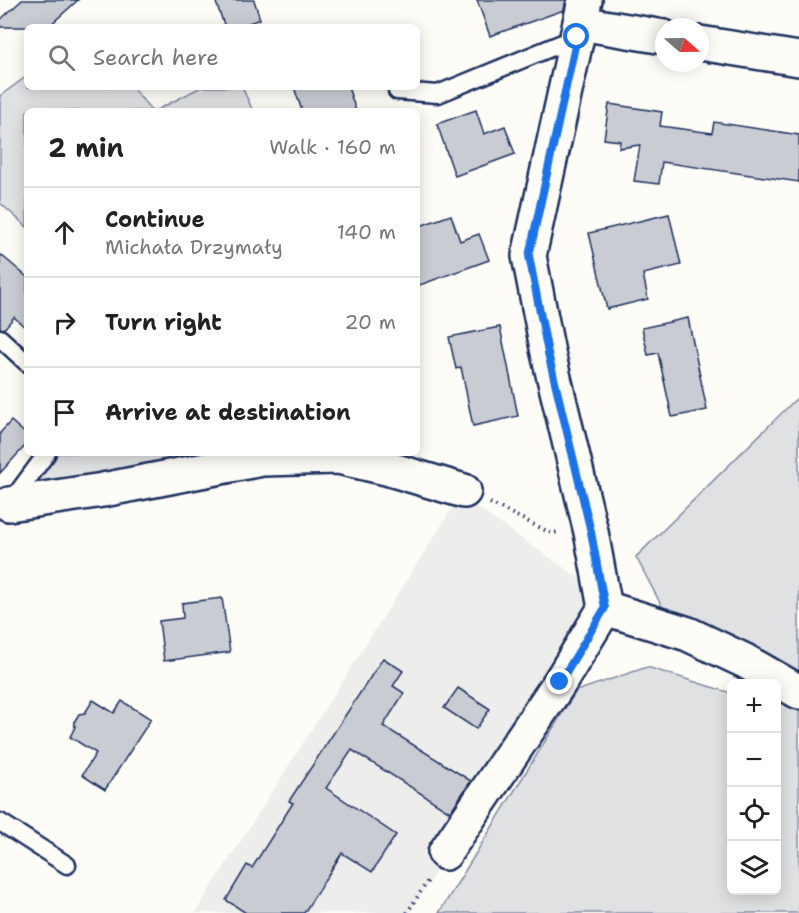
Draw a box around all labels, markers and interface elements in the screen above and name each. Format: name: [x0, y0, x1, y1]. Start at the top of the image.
north arrow: [655, 18, 709, 72]
route start: [563, 23, 589, 49]
search box: [24, 24, 420, 90]
icon: search: [45, 41, 78, 74]
text: Search here: [93, 43, 219, 72]
text: 2 min: [48, 130, 124, 165]
text: Walk · 160 m: [269, 134, 396, 160]
text: Continue: [105, 205, 205, 234]
icon: ahead: [48, 216, 81, 249]
text: 140 m: [337, 219, 396, 245]
text: Michała Drzymały: [105, 234, 283, 260]
icon: right: [48, 306, 81, 339]
text: Turn right: [105, 308, 222, 337]
text: 20 m: [345, 309, 396, 335]
icon: arrive: [48, 396, 81, 429]
text: Arrive at destination: [105, 398, 351, 427]
route end: [546, 668, 572, 694]
map controls: [727, 679, 781, 895]
button: +: [727, 679, 781, 733]
button: −: [727, 733, 781, 787]
button: locate: [727, 787, 781, 841]
button: layers: [727, 841, 781, 895]

